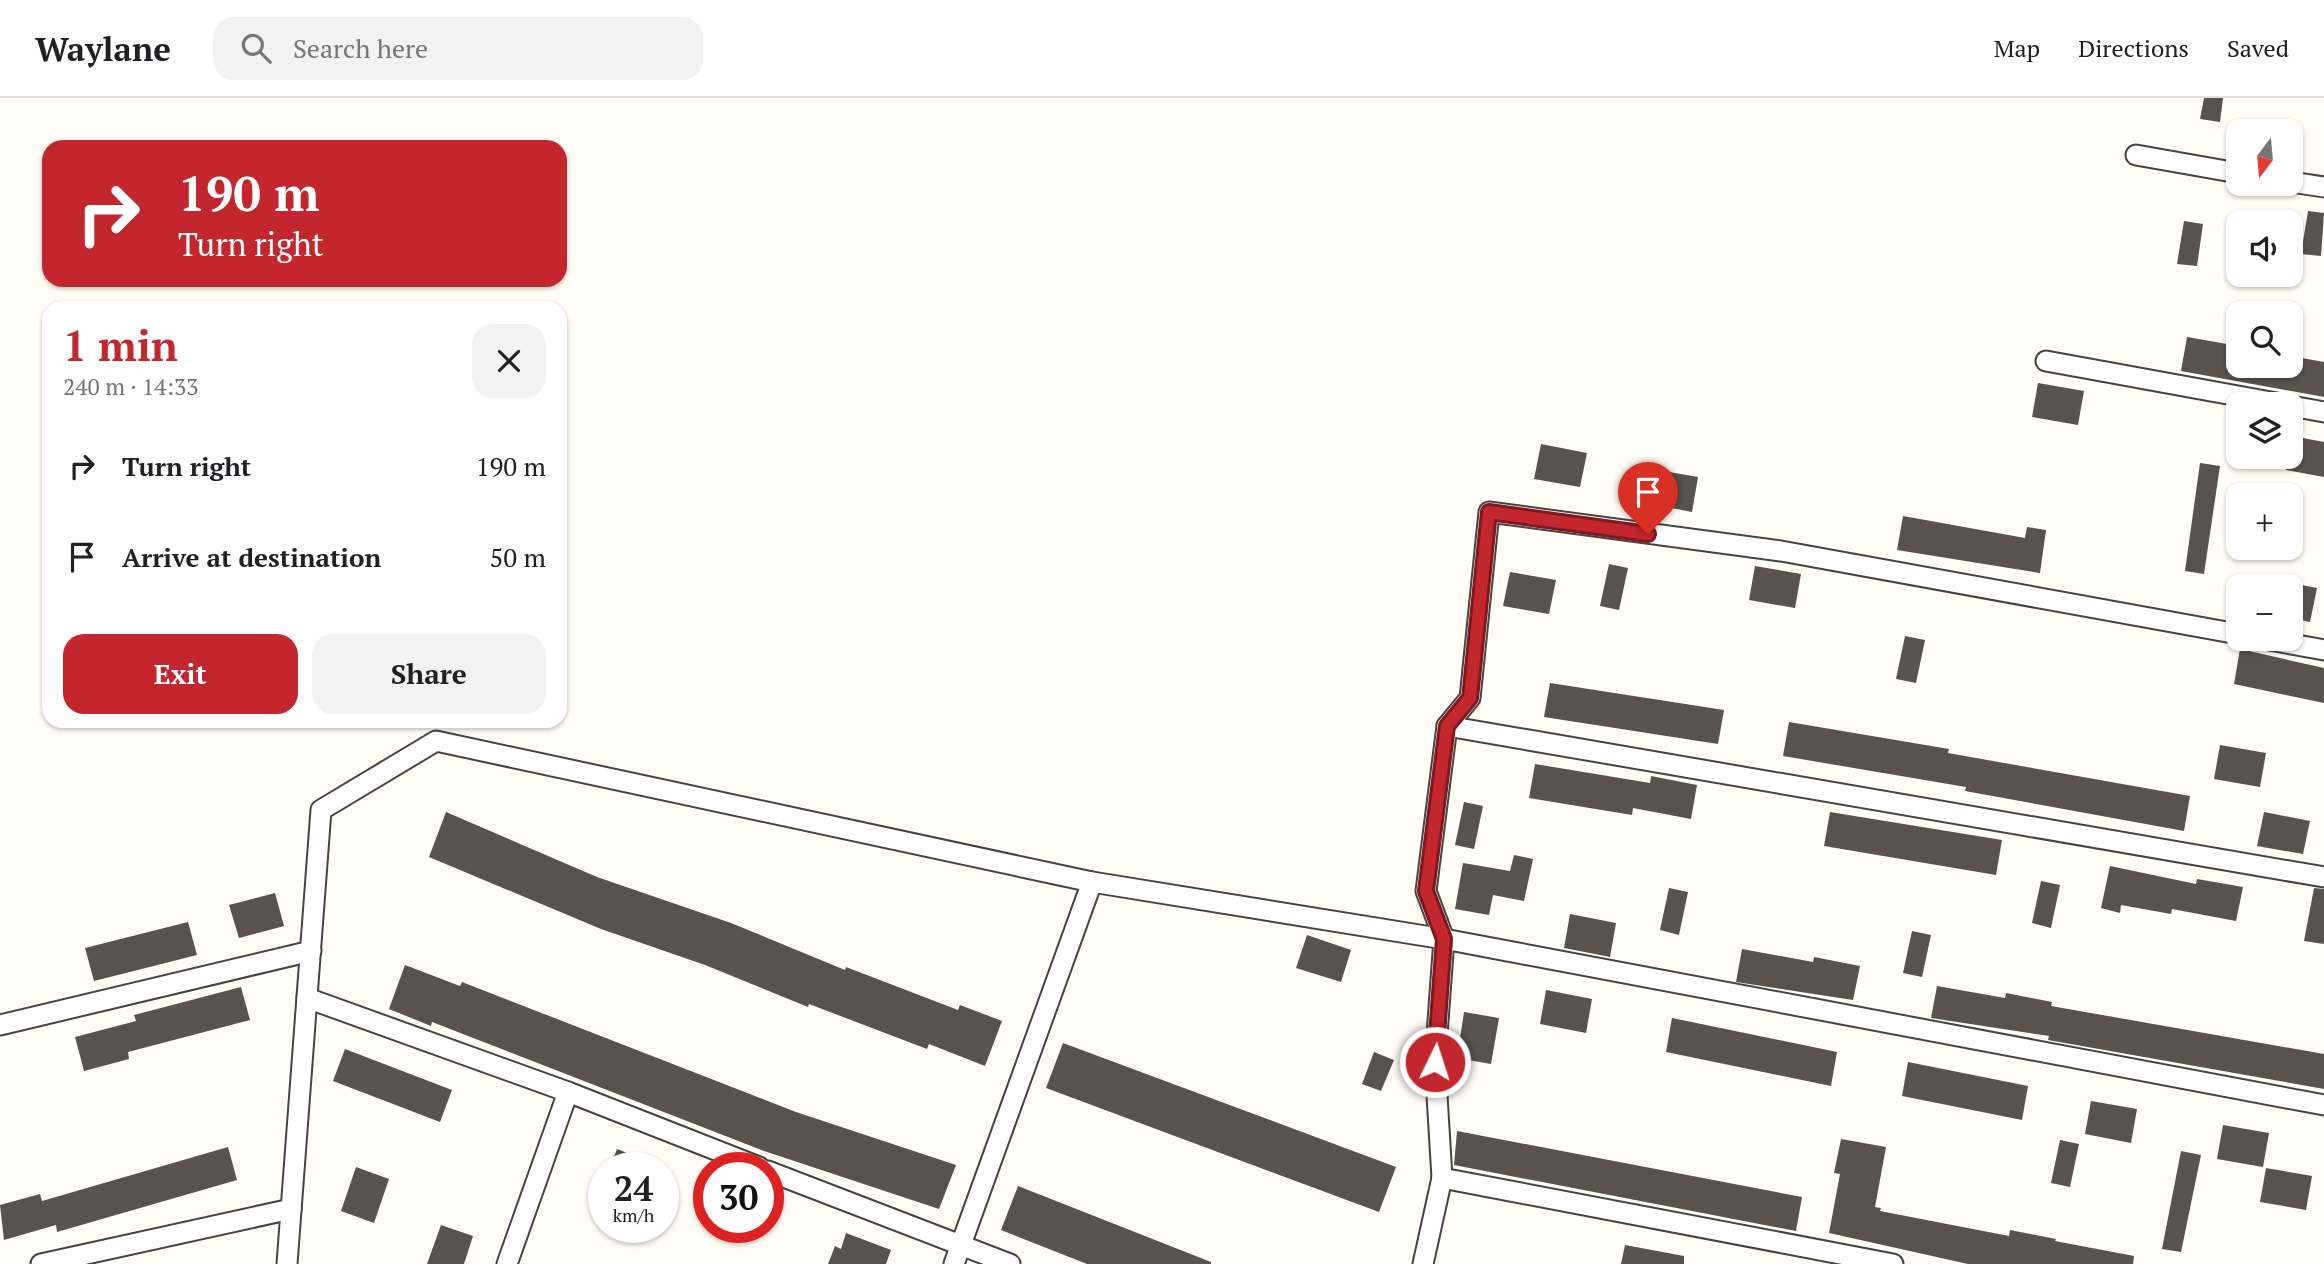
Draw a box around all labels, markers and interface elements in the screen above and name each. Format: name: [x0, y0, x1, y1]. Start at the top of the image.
search box: [213, 17, 703, 80]
text: Waylane: [35, 27, 171, 70]
icon: search: [237, 29, 275, 67]
text: Search here: [293, 31, 428, 65]
text: Map: [1994, 32, 2040, 64]
text: Directions: [2078, 32, 2189, 64]
text: Saved: [2227, 32, 2289, 64]
north arrow: [2226, 119, 2303, 196]
map controls: [2226, 119, 2303, 651]
text: 190 m: [178, 160, 320, 225]
icon: right: [63, 168, 154, 259]
button: sound: [2226, 210, 2303, 287]
text: Turn right: [178, 223, 324, 265]
button: search: [2226, 301, 2303, 378]
text: 1 min: [63, 317, 178, 373]
button: close: [472, 324, 546, 398]
text: 240 m · 14:33: [63, 371, 198, 402]
button: layers: [2226, 392, 2303, 469]
icon: right: [63, 447, 101, 485]
text: Turn right: [122, 449, 251, 483]
text: 190 m: [476, 449, 546, 483]
pin: [1618, 462, 1678, 534]
icon: arrive: [1629, 473, 1667, 511]
button: +: [2226, 483, 2303, 560]
icon: arrive: [63, 538, 101, 576]
text: Arrive at destination: [122, 540, 381, 574]
text: 50 m: [490, 540, 546, 574]
button: −: [2226, 574, 2303, 651]
button: Exit: [63, 634, 298, 714]
button: Share: [312, 634, 546, 714]
position arrow: [1398, 1025, 1472, 1099]
speed limit sign: 30: [693, 1152, 784, 1243]
text: 24: [614, 1165, 653, 1211]
text: km/h: [613, 1203, 654, 1227]

